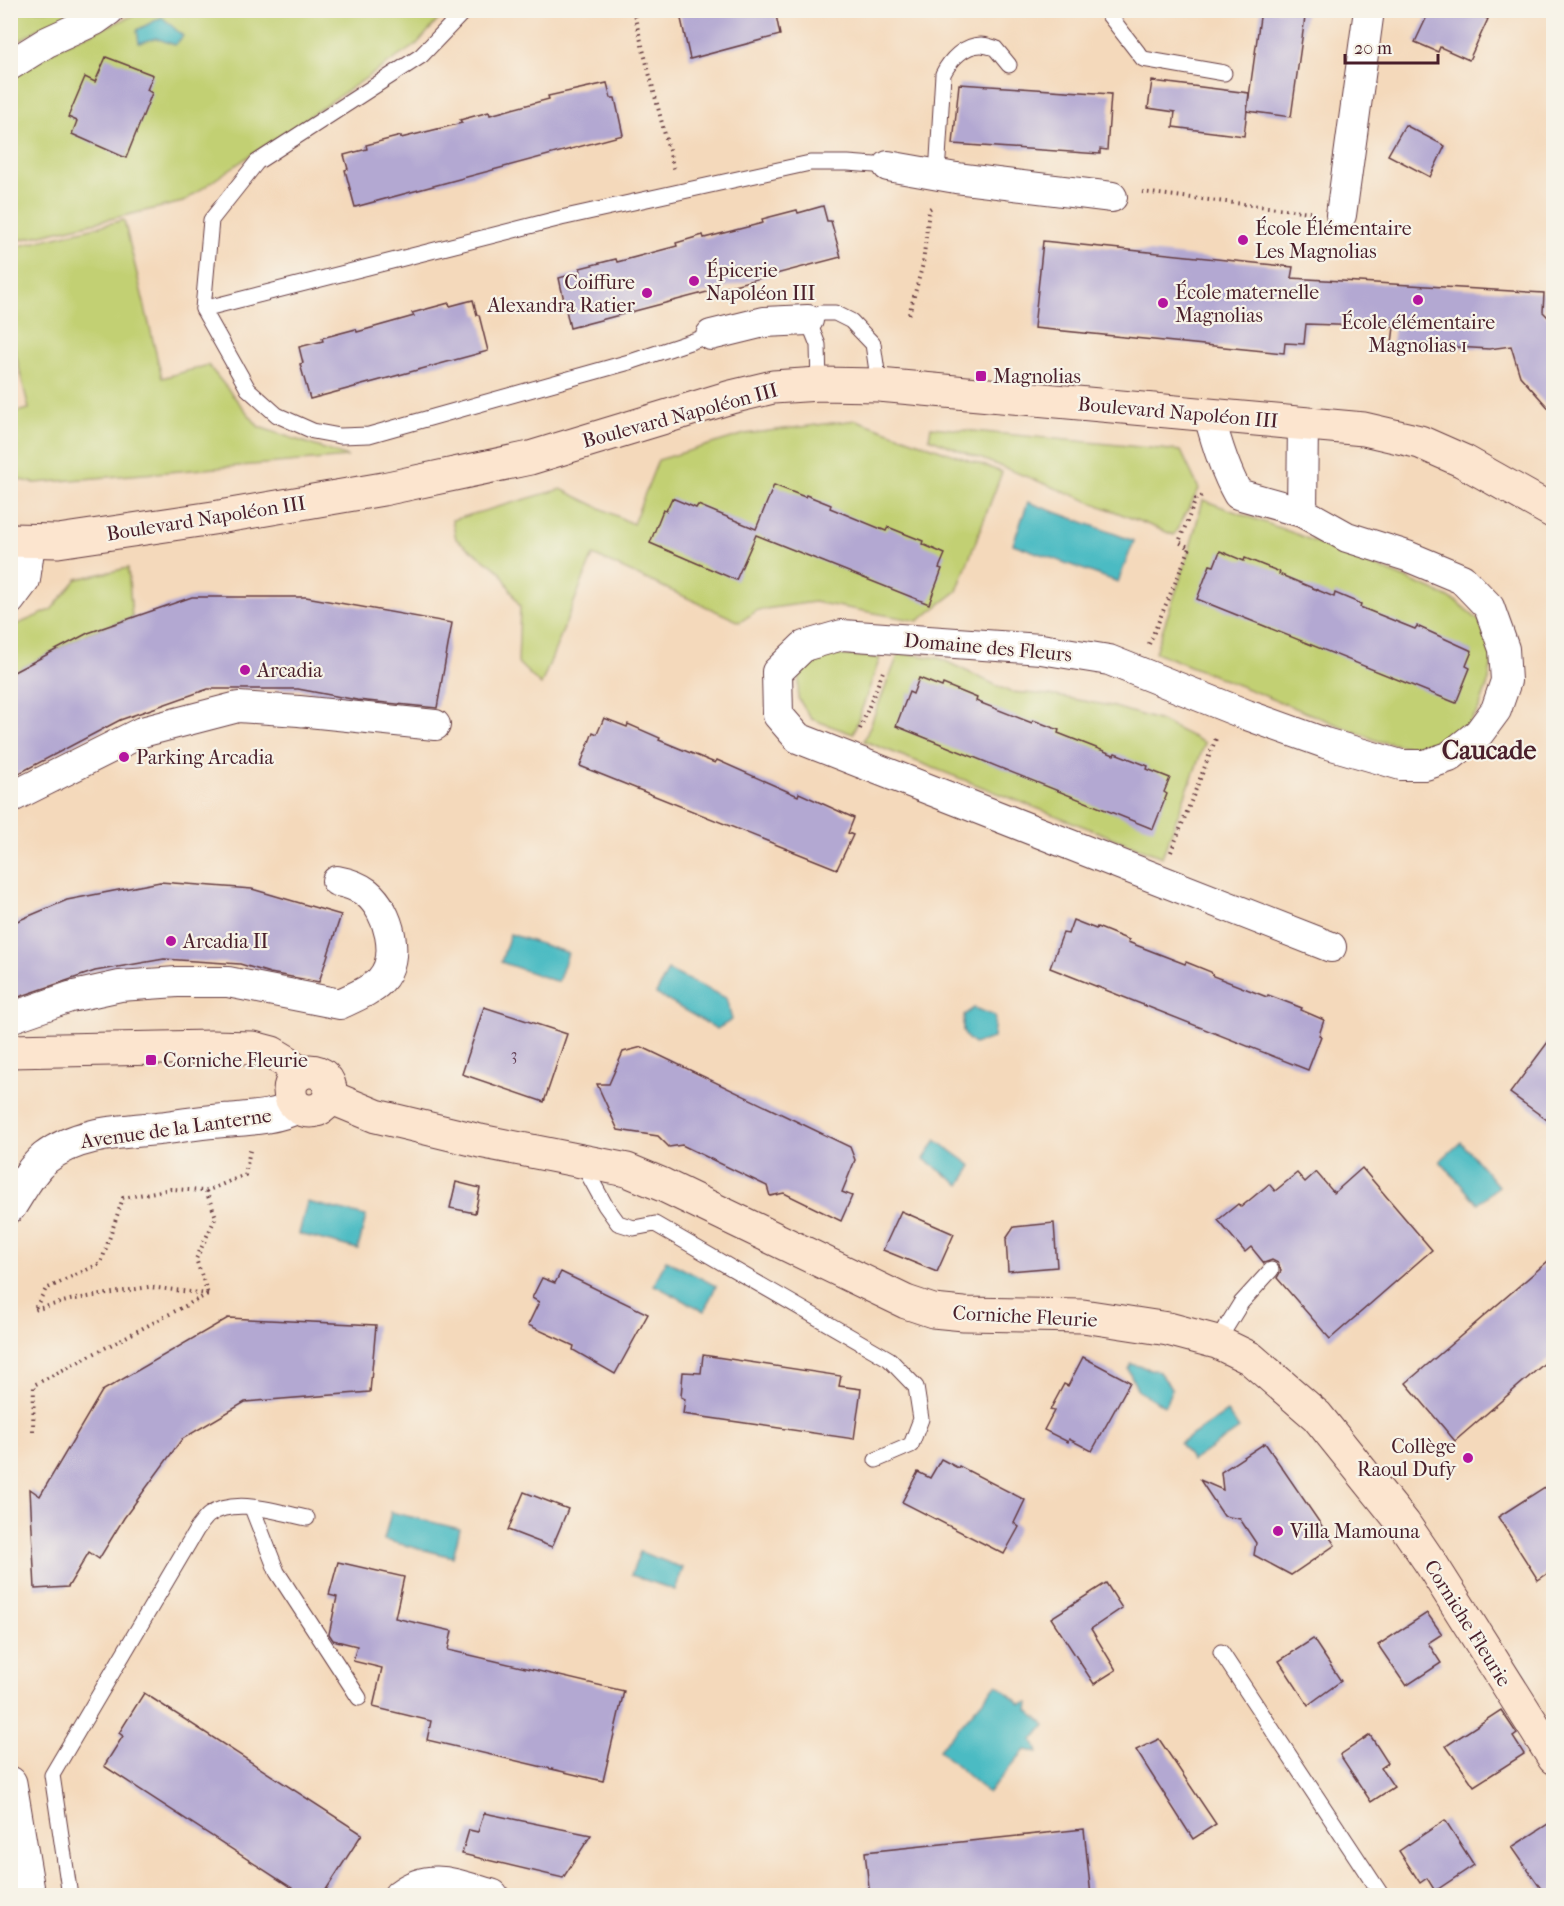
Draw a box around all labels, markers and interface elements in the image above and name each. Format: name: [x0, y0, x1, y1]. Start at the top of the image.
scale bar: [1345, 27, 1438, 65]
text: 20 m: [1354, 38, 1392, 59]
place label: École Élémentaire Les Magnolias: [1255, 216, 1412, 263]
marker: École Élémentaire Les Magnolias: [1236, 233, 1250, 247]
place label: Épicerie Napoléon III: [706, 258, 816, 305]
place label: Coiffure Alexandra Ratier: [486, 271, 635, 317]
marker: Épicerie Napoléon III: [687, 274, 701, 288]
place label: École maternelle Magnolias: [1175, 280, 1319, 327]
marker: Coiffure Alexandra Ratier: [640, 286, 654, 300]
marker: École élémentaire Magnolias 1: [1411, 293, 1425, 307]
marker: École maternelle Magnolias: [1156, 296, 1170, 310]
place label: École élémentaire Magnolias 1: [1341, 310, 1495, 357]
place label: Magnolias: [993, 365, 1081, 388]
marker: Magnolias: [974, 369, 988, 383]
street label: Boulevard Napoléon III: [580, 378, 780, 453]
street label: Boulevard Napoléon III: [1077, 392, 1279, 433]
street label: Boulevard Napoléon III: [105, 491, 307, 546]
street label: Domaine des Fleurs: [903, 629, 1073, 666]
place label: Arcadia: [256, 659, 323, 682]
marker: Arcadia: [238, 663, 252, 677]
district label: Caucade: [1442, 735, 1536, 766]
place label: Parking Arcadia: [136, 746, 275, 769]
marker: Parking Arcadia: [117, 750, 131, 764]
place label: Arcadia II: [182, 930, 269, 953]
marker: Arcadia II: [164, 934, 178, 948]
house number: 3: [511, 1045, 517, 1064]
place label: Corniche Fleurie: [163, 1049, 308, 1072]
marker: Corniche Fleurie: [144, 1053, 158, 1067]
street label: Avenue de la Lanterne: [78, 1104, 273, 1153]
street label: Corniche Fleurie: [952, 1301, 1098, 1332]
place label: Collège Raoul Dufy: [1357, 1435, 1457, 1481]
marker: Collège Raoul Dufy: [1461, 1451, 1475, 1465]
place label: Villa Mamouna: [1289, 1520, 1420, 1543]
marker: Villa Mamouna: [1271, 1524, 1285, 1538]
street label: Corniche Fleurie: [1419, 1556, 1516, 1691]

